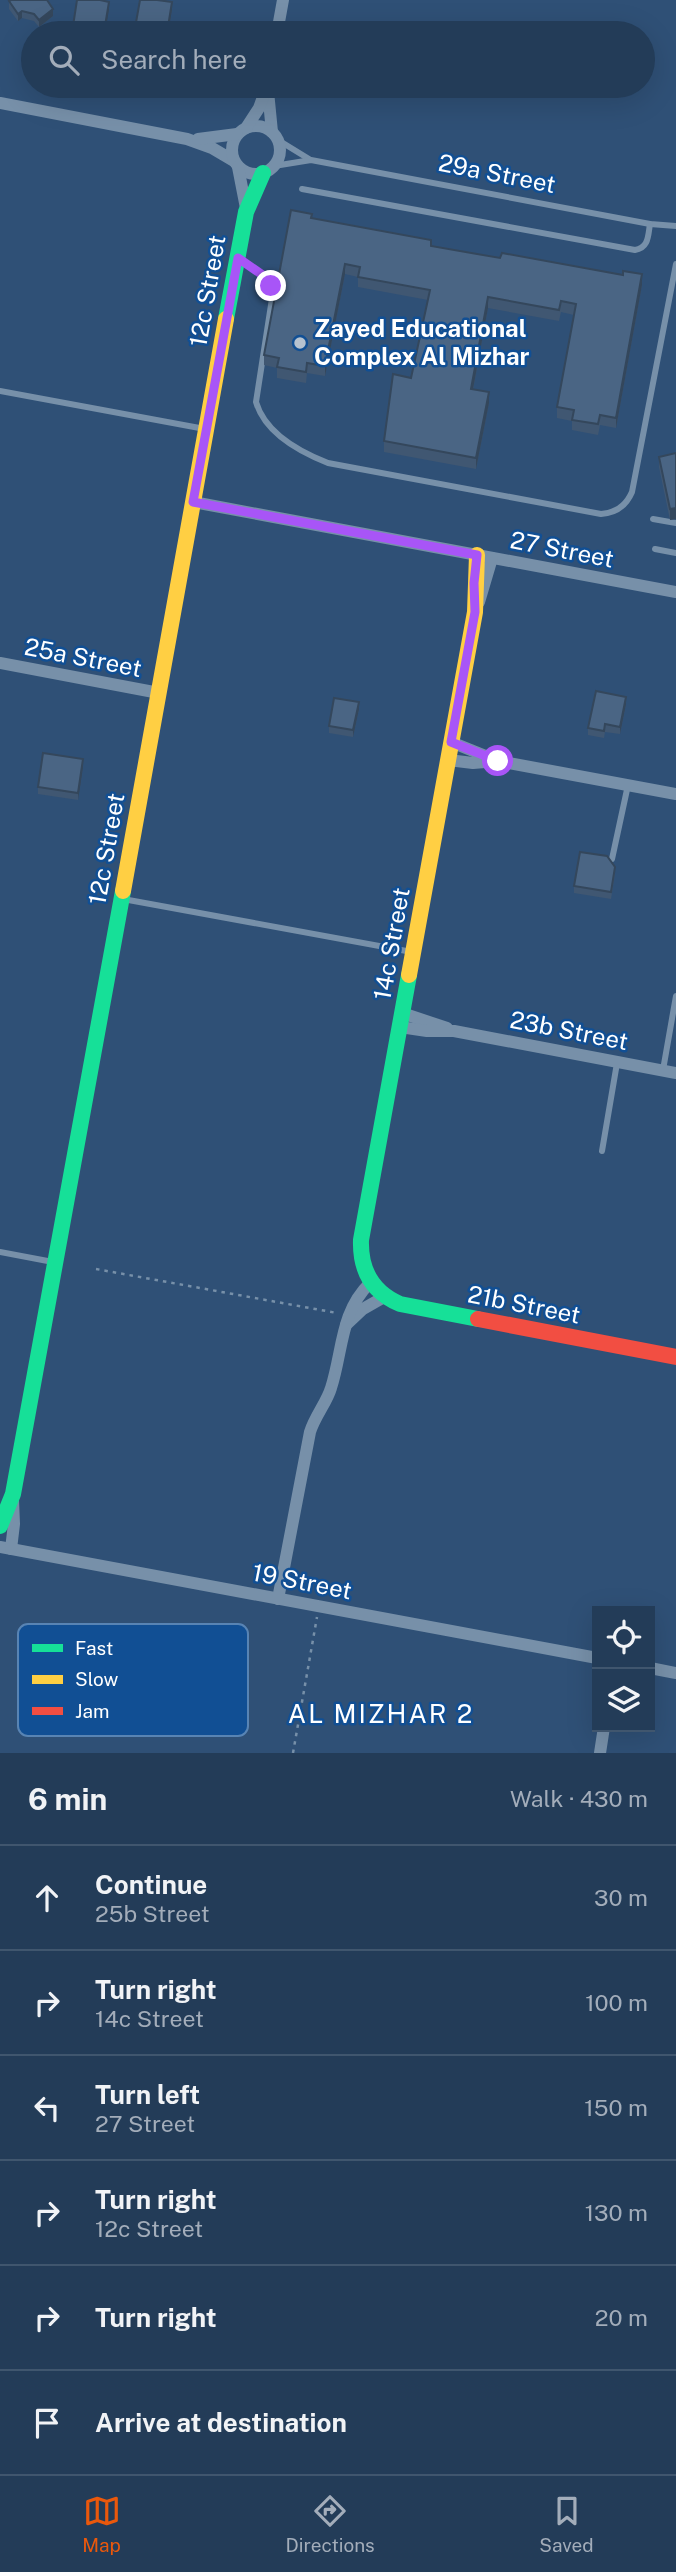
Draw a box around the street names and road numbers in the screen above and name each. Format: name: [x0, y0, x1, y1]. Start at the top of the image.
street label: 29a Street: [436, 148, 558, 198]
street label: 12c Street: [183, 233, 231, 349]
street label: 27 Street: [508, 525, 616, 573]
street label: 25a Street: [22, 632, 144, 682]
street label: 12c Street: [82, 791, 130, 907]
street label: 14c Street: [367, 885, 415, 1002]
street label: 23b Street: [508, 1005, 631, 1055]
street label: 21b Street: [465, 1279, 583, 1329]
street label: 19 Street: [250, 1558, 354, 1604]

